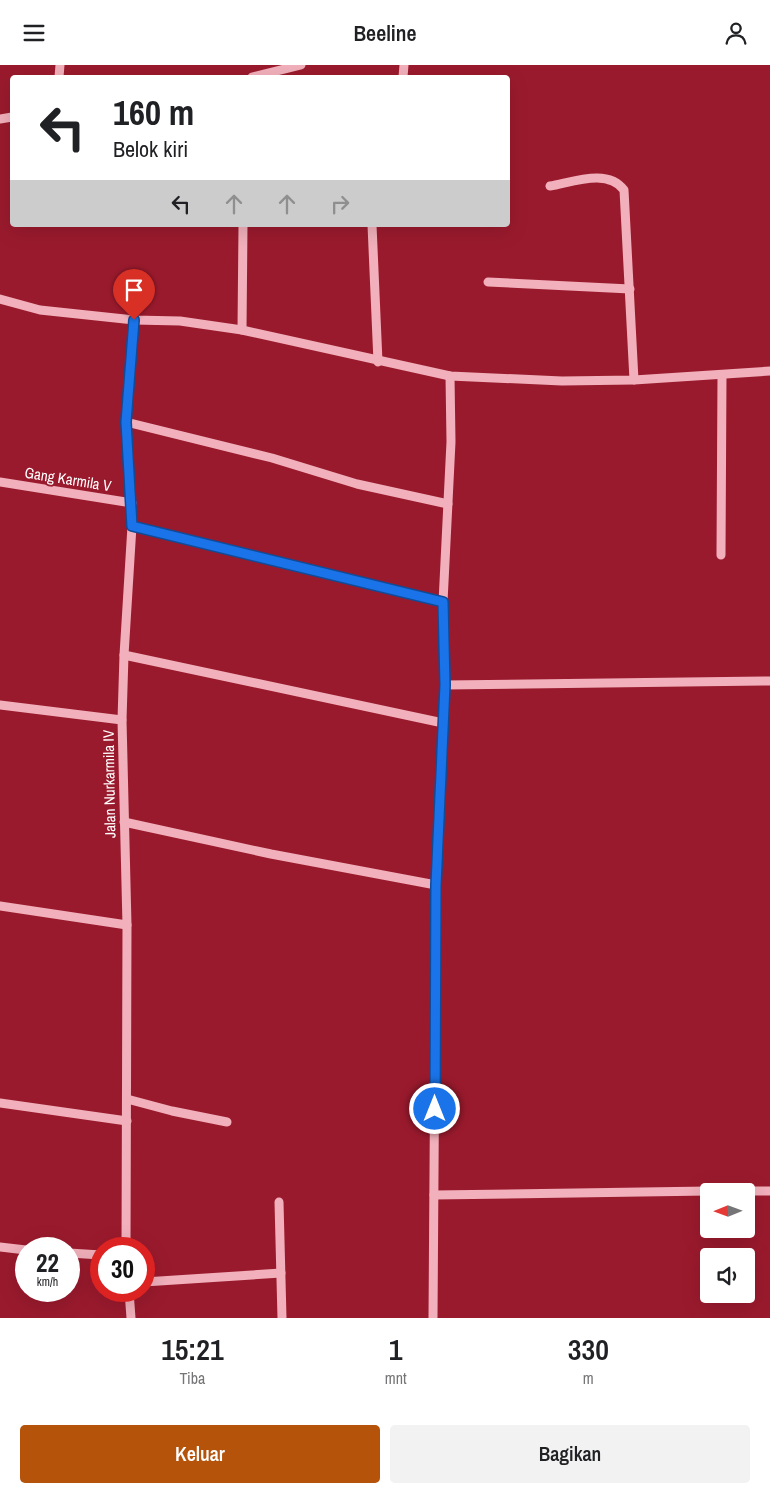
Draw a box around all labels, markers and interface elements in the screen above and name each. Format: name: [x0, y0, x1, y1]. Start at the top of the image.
text: Beeline: [353, 18, 417, 48]
icon: menu: [20, 19, 48, 47]
icon: person: [722, 19, 750, 47]
text: 160 m: [113, 89, 194, 136]
icon: left: [30, 95, 95, 160]
text: Belok kiri: [113, 134, 188, 164]
icon: left: [167, 190, 195, 218]
icon: ahead: [220, 190, 248, 218]
icon: ahead: [273, 190, 301, 218]
icon: right: [326, 190, 354, 218]
pin: [113, 269, 155, 320]
icon: arrive: [120, 276, 148, 304]
street label: Gang Karmila V: [23, 462, 114, 496]
street label: Jalan Nurkarmila IV: [98, 729, 120, 838]
position arrow: [408, 1082, 460, 1134]
north arrow: [700, 1183, 755, 1237]
map controls: [700, 1183, 755, 1303]
speed limit sign: 30: [90, 1237, 155, 1302]
text: 22: [36, 1246, 59, 1280]
button: sound: [700, 1248, 755, 1303]
text: km/h: [37, 1274, 58, 1290]
text: 15:21: [161, 1329, 224, 1369]
text: 1: [389, 1329, 403, 1369]
text: 330: [568, 1329, 609, 1369]
text: Tiba: [179, 1367, 205, 1389]
text: mnt: [385, 1367, 407, 1389]
text: m: [583, 1367, 594, 1389]
button: Keluar: [20, 1425, 380, 1483]
button: Bagikan: [390, 1425, 750, 1483]

